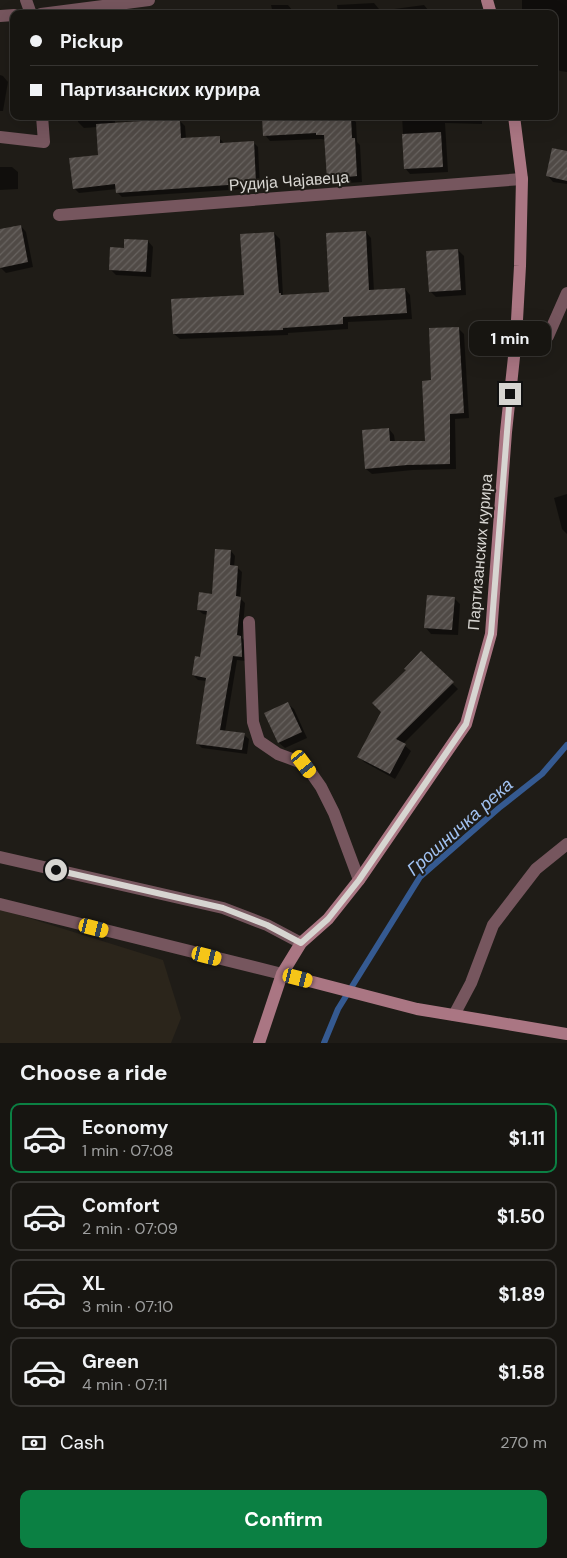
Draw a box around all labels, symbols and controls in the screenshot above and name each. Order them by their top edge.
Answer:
text: Pickup [60,29,124,54]
text: Партизанских курира [60,77,260,102]
street label: Рудија Чајавеца [228,166,350,196]
callout: 1 min [469,322,551,356]
text: 1 min [491,328,529,349]
route end [499,383,521,405]
street label: Партизанских курира [463,473,497,631]
car [288,748,319,780]
water label: Грошничка река [402,773,518,881]
route start [45,859,67,881]
car [77,917,110,939]
car [190,945,223,967]
car [281,967,314,989]
text: Choose a ride [20,1058,168,1087]
text: Economy [82,1115,169,1140]
icon: car [22,1116,67,1161]
text: $1.11 [509,1126,545,1151]
text: 1 min · 07:08 [82,1140,173,1161]
text: Comfort [82,1193,160,1218]
icon: car [22,1194,67,1239]
text: $1.50 [497,1204,545,1229]
text: 2 min · 07:09 [82,1218,178,1239]
text: XL [82,1271,105,1296]
icon: car [22,1272,67,1317]
text: $1.89 [498,1282,545,1307]
text: 3 min · 07:10 [82,1296,173,1317]
text: Green [82,1349,139,1374]
icon: car [22,1350,67,1395]
text: $1.58 [498,1360,545,1385]
text: 4 min · 07:11 [82,1374,167,1395]
icon: cash [20,1429,48,1457]
text: Cash [60,1430,104,1455]
text: 270 m [500,1432,547,1453]
button: Confirm [20,1490,547,1548]

